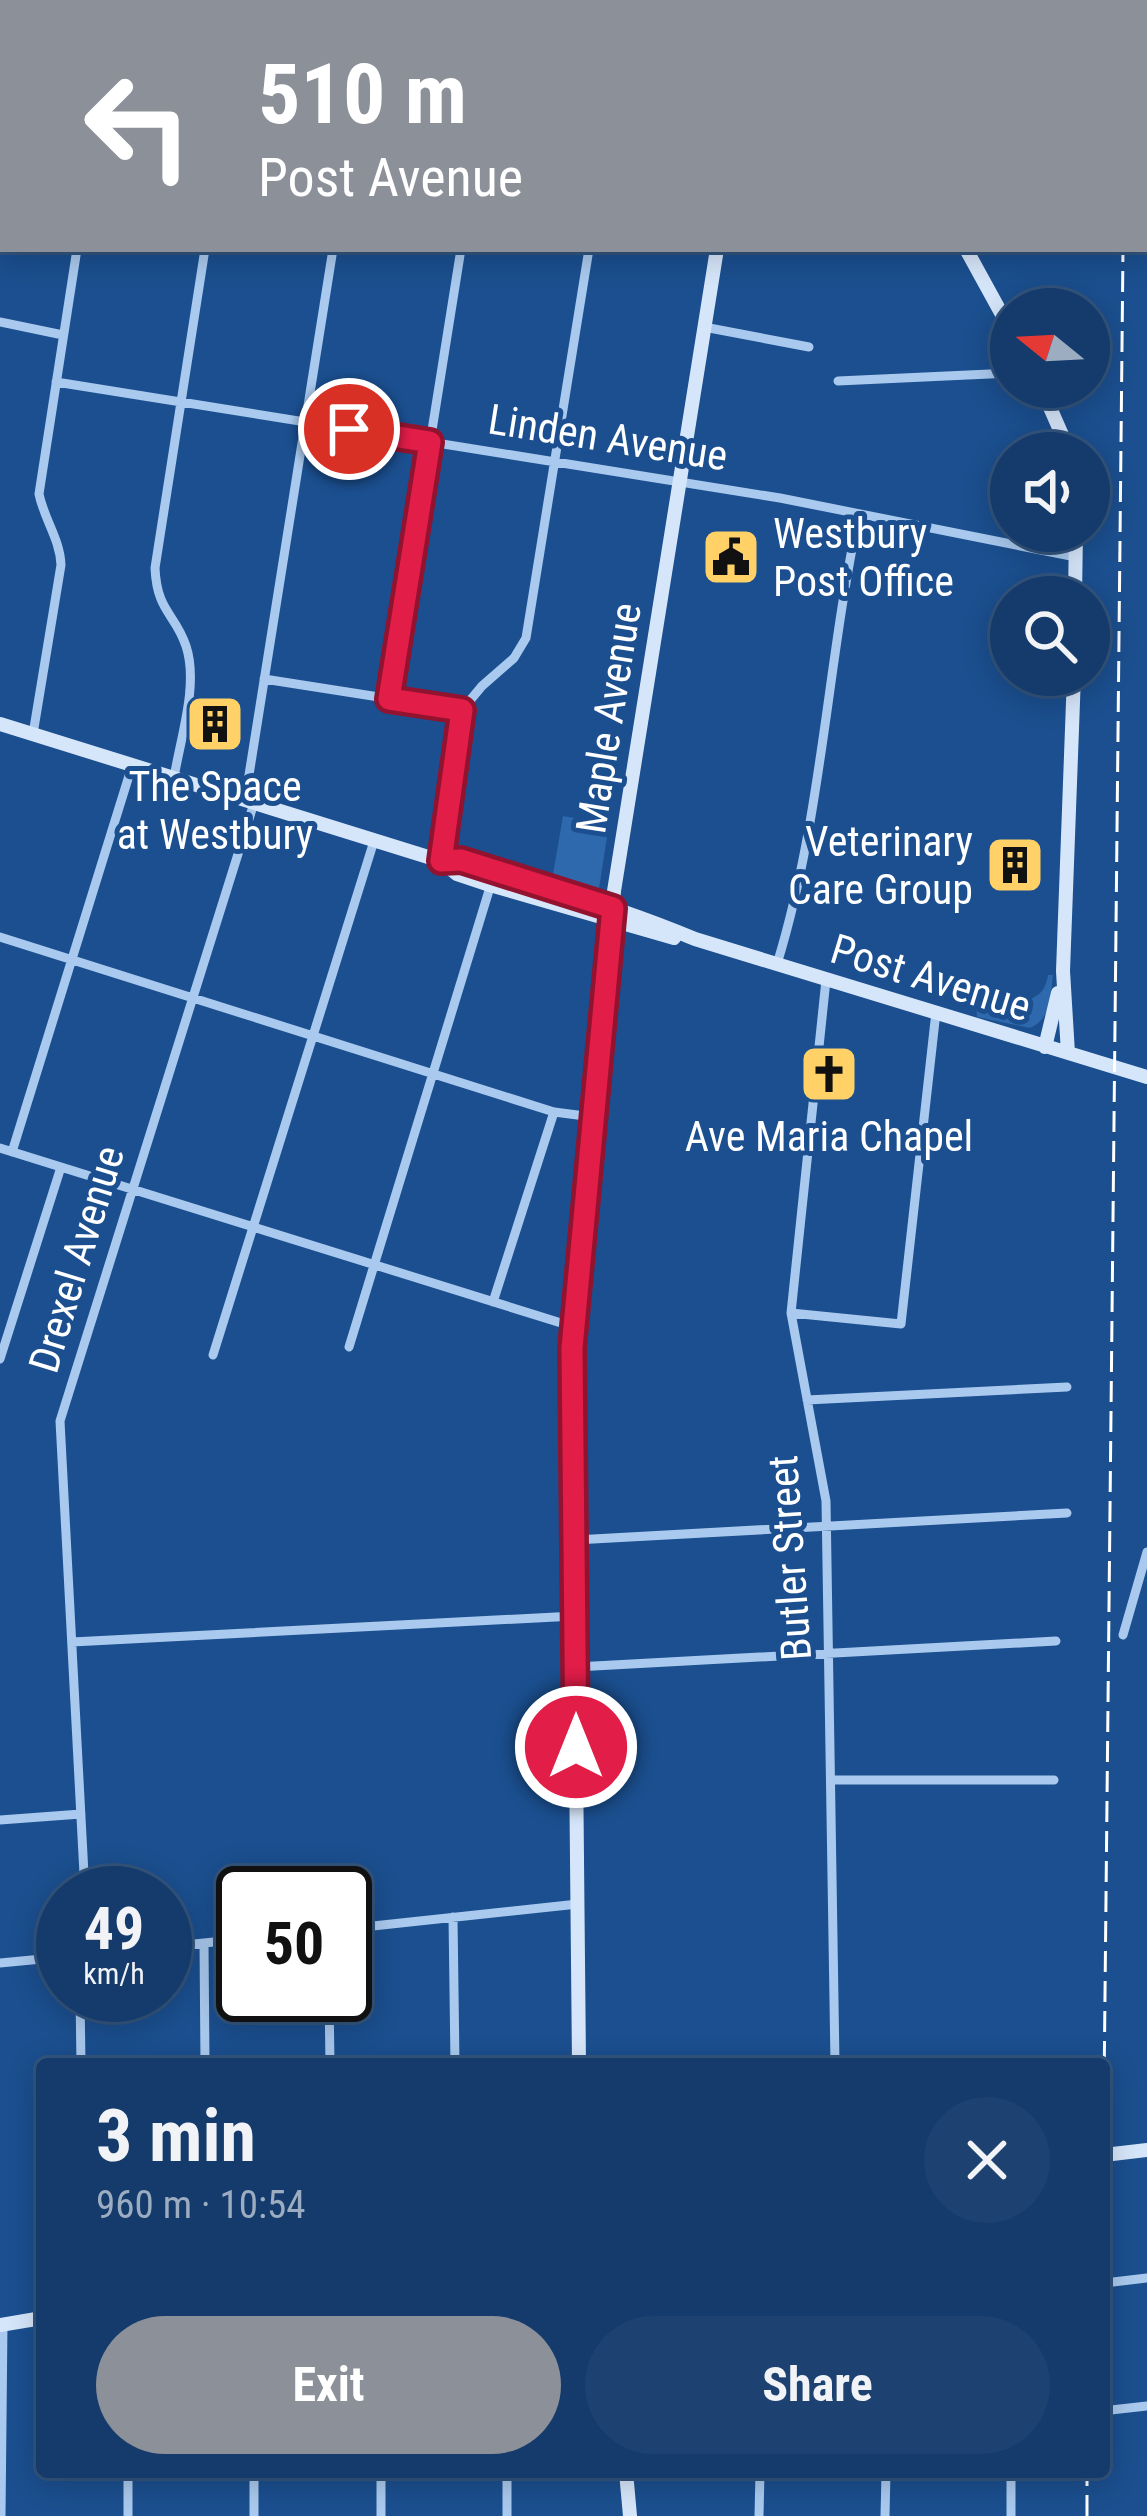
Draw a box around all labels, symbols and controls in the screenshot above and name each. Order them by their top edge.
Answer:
text: 510 m [258,45,467,144]
icon: left [60,48,216,204]
text: Post Avenue [258,146,523,209]
north arrow [990,288,1110,408]
map controls [990,288,1110,696]
pin [298,378,400,480]
street label: Linden Avenue [485,394,731,481]
icon: arrive [316,396,382,462]
button: sound [990,432,1110,552]
place label: Westbury Post Office [773,509,954,606]
public building icon: Westbury Post Office [700,526,762,588]
button: search [990,576,1110,696]
street label: Maple Avenue [566,599,651,837]
building icon: The Space at Westbury [184,693,246,755]
place label: The Space at Westbury [117,762,313,859]
place label: Veterinary Care Group [788,817,973,914]
building icon: Veterinary Care Group [984,834,1046,896]
street label: Post Avenue [825,924,1037,1031]
church icon: Ave Maria Chapel [798,1043,860,1105]
place label: Ave Maria Chapel [685,1112,973,1161]
street label: Drexel Avenue [19,1140,134,1378]
street label: Butler Street [758,1454,821,1662]
position arrow [513,1684,639,1810]
speed limit sign: 50 [216,1866,372,2022]
text: 49 [84,1893,144,1964]
text: km/h [83,1956,145,1991]
text: 3 min [96,2094,256,2179]
button: close [924,2097,1050,2223]
text: 960 m · 10:54 [96,2182,306,2228]
button: Exit [96,2316,561,2454]
button: Share [585,2316,1050,2454]

